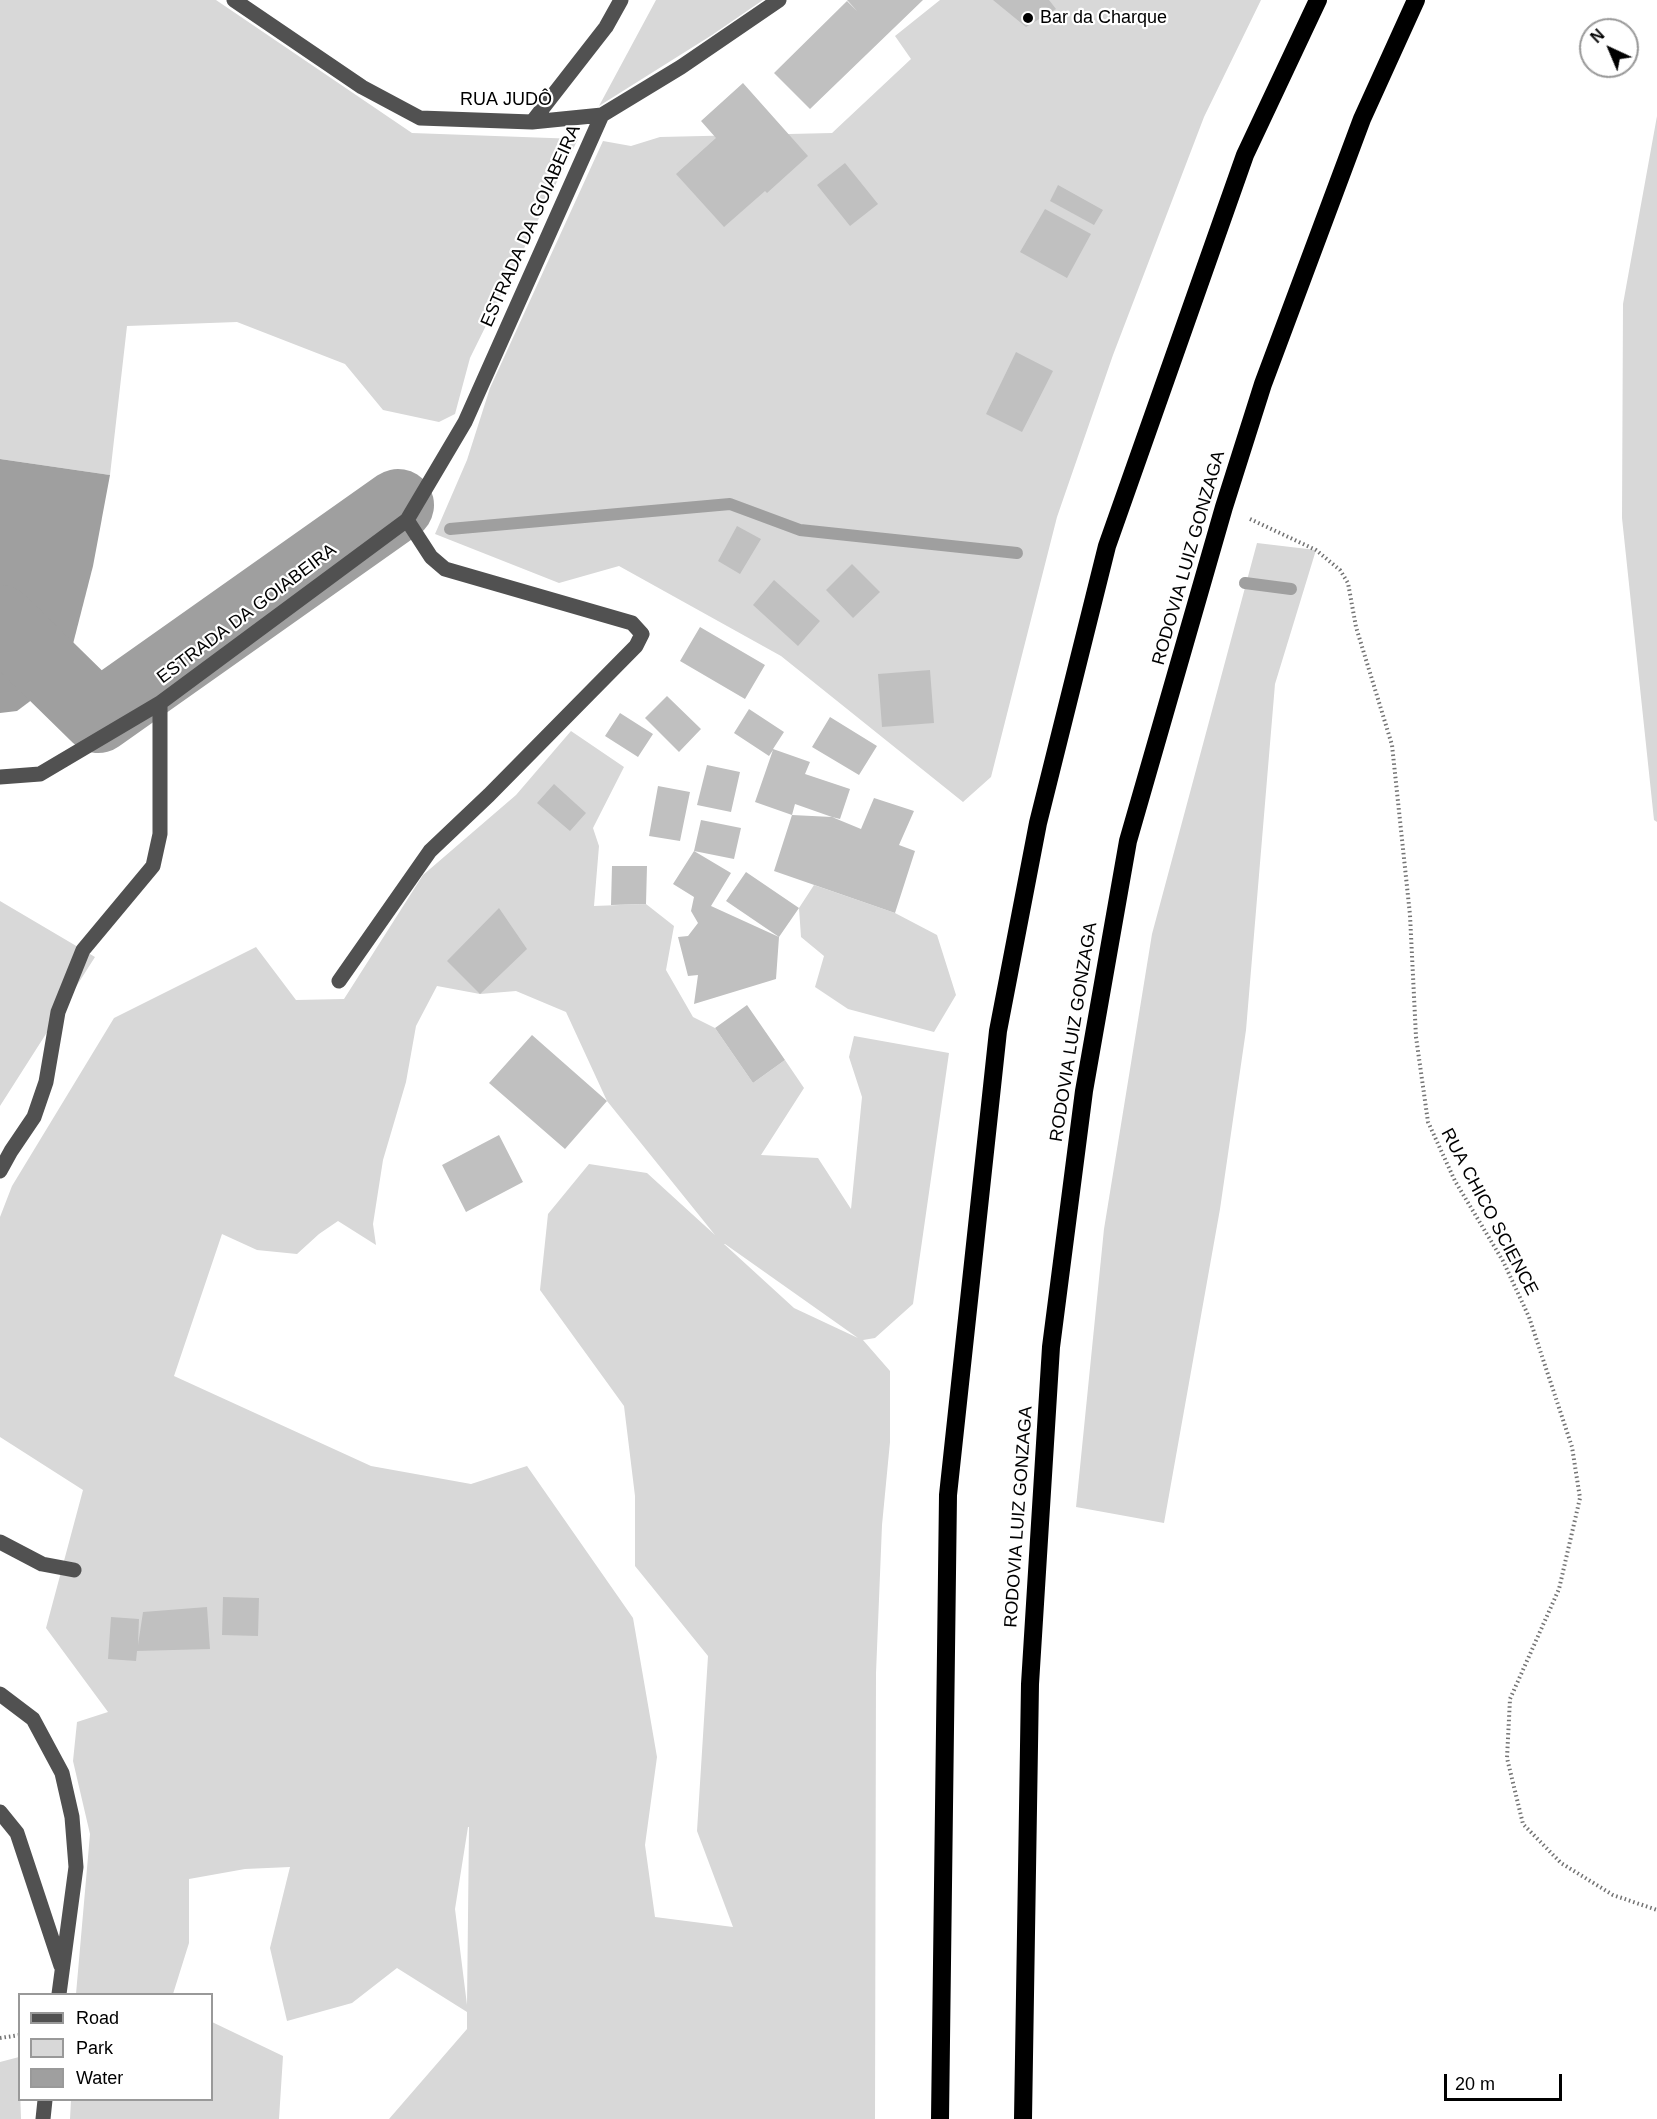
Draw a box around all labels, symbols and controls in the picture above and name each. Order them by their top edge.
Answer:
place label: Bar da Charque [1040,7,1167,29]
marker: Bar da Charque [1021,11,1035,25]
north arrow [1579,18,1639,78]
text: N [1587,26,1608,46]
street label: RUA JUDÔ [460,89,552,111]
street label: ESTRADA DA GOIABEIRA [477,122,585,330]
street label: RODOVIA LUIZ GONZAGA [1148,448,1230,668]
street label: ESTRADA DA GOIABEIRA [153,539,341,689]
street label: RODOVIA LUIZ GONZAGA [1046,921,1102,1143]
street label: RUA CHICO SCIENCE [1436,1125,1542,1299]
street label: RODOVIA LUIZ GONZAGA [1000,1406,1038,1628]
legend [18,1993,213,2101]
text: Road [76,2008,119,2028]
text: Park [76,2038,113,2058]
scale bar [1447,2062,1566,2100]
text: Water [76,2068,123,2088]
text: 20 m [1455,2074,1495,2094]

